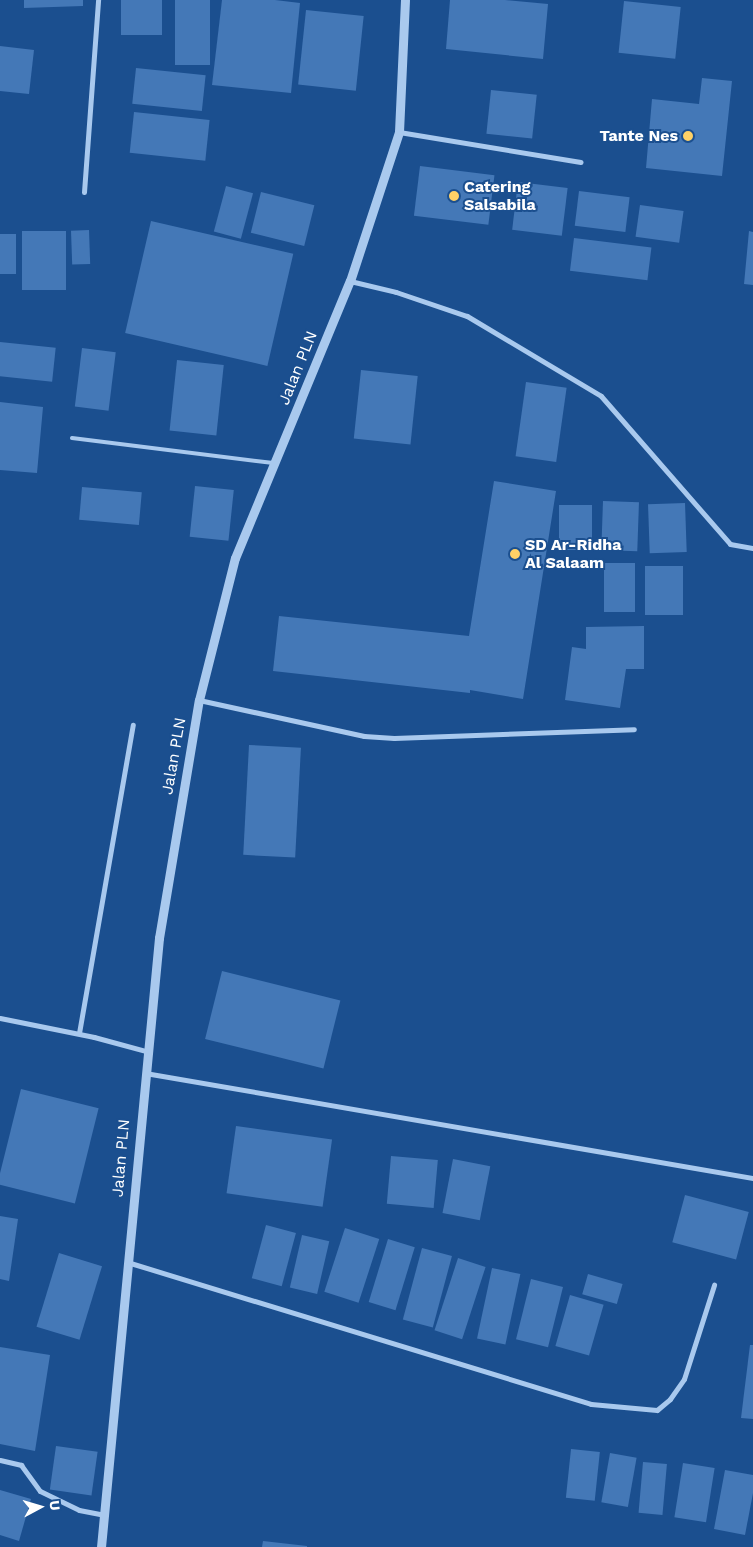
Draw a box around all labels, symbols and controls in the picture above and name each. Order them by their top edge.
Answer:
place label: Tante Nes [599,126,678,146]
marker: Tante Nes [682,130,694,142]
place label: Catering Salsabila [464,177,536,215]
marker: Catering Salsabila [448,190,460,202]
street label: Jalan PLN [274,328,322,408]
place label: SD Ar-Ridha Al Salaam [525,535,622,573]
marker: SD Ar-Ridha Al Salaam [509,548,521,560]
street label: Jalan PLN [158,716,190,796]
street label: Jalan PLN [108,1118,134,1198]
north arrow [15,1482,65,1532]
text: U [46,1500,63,1511]

